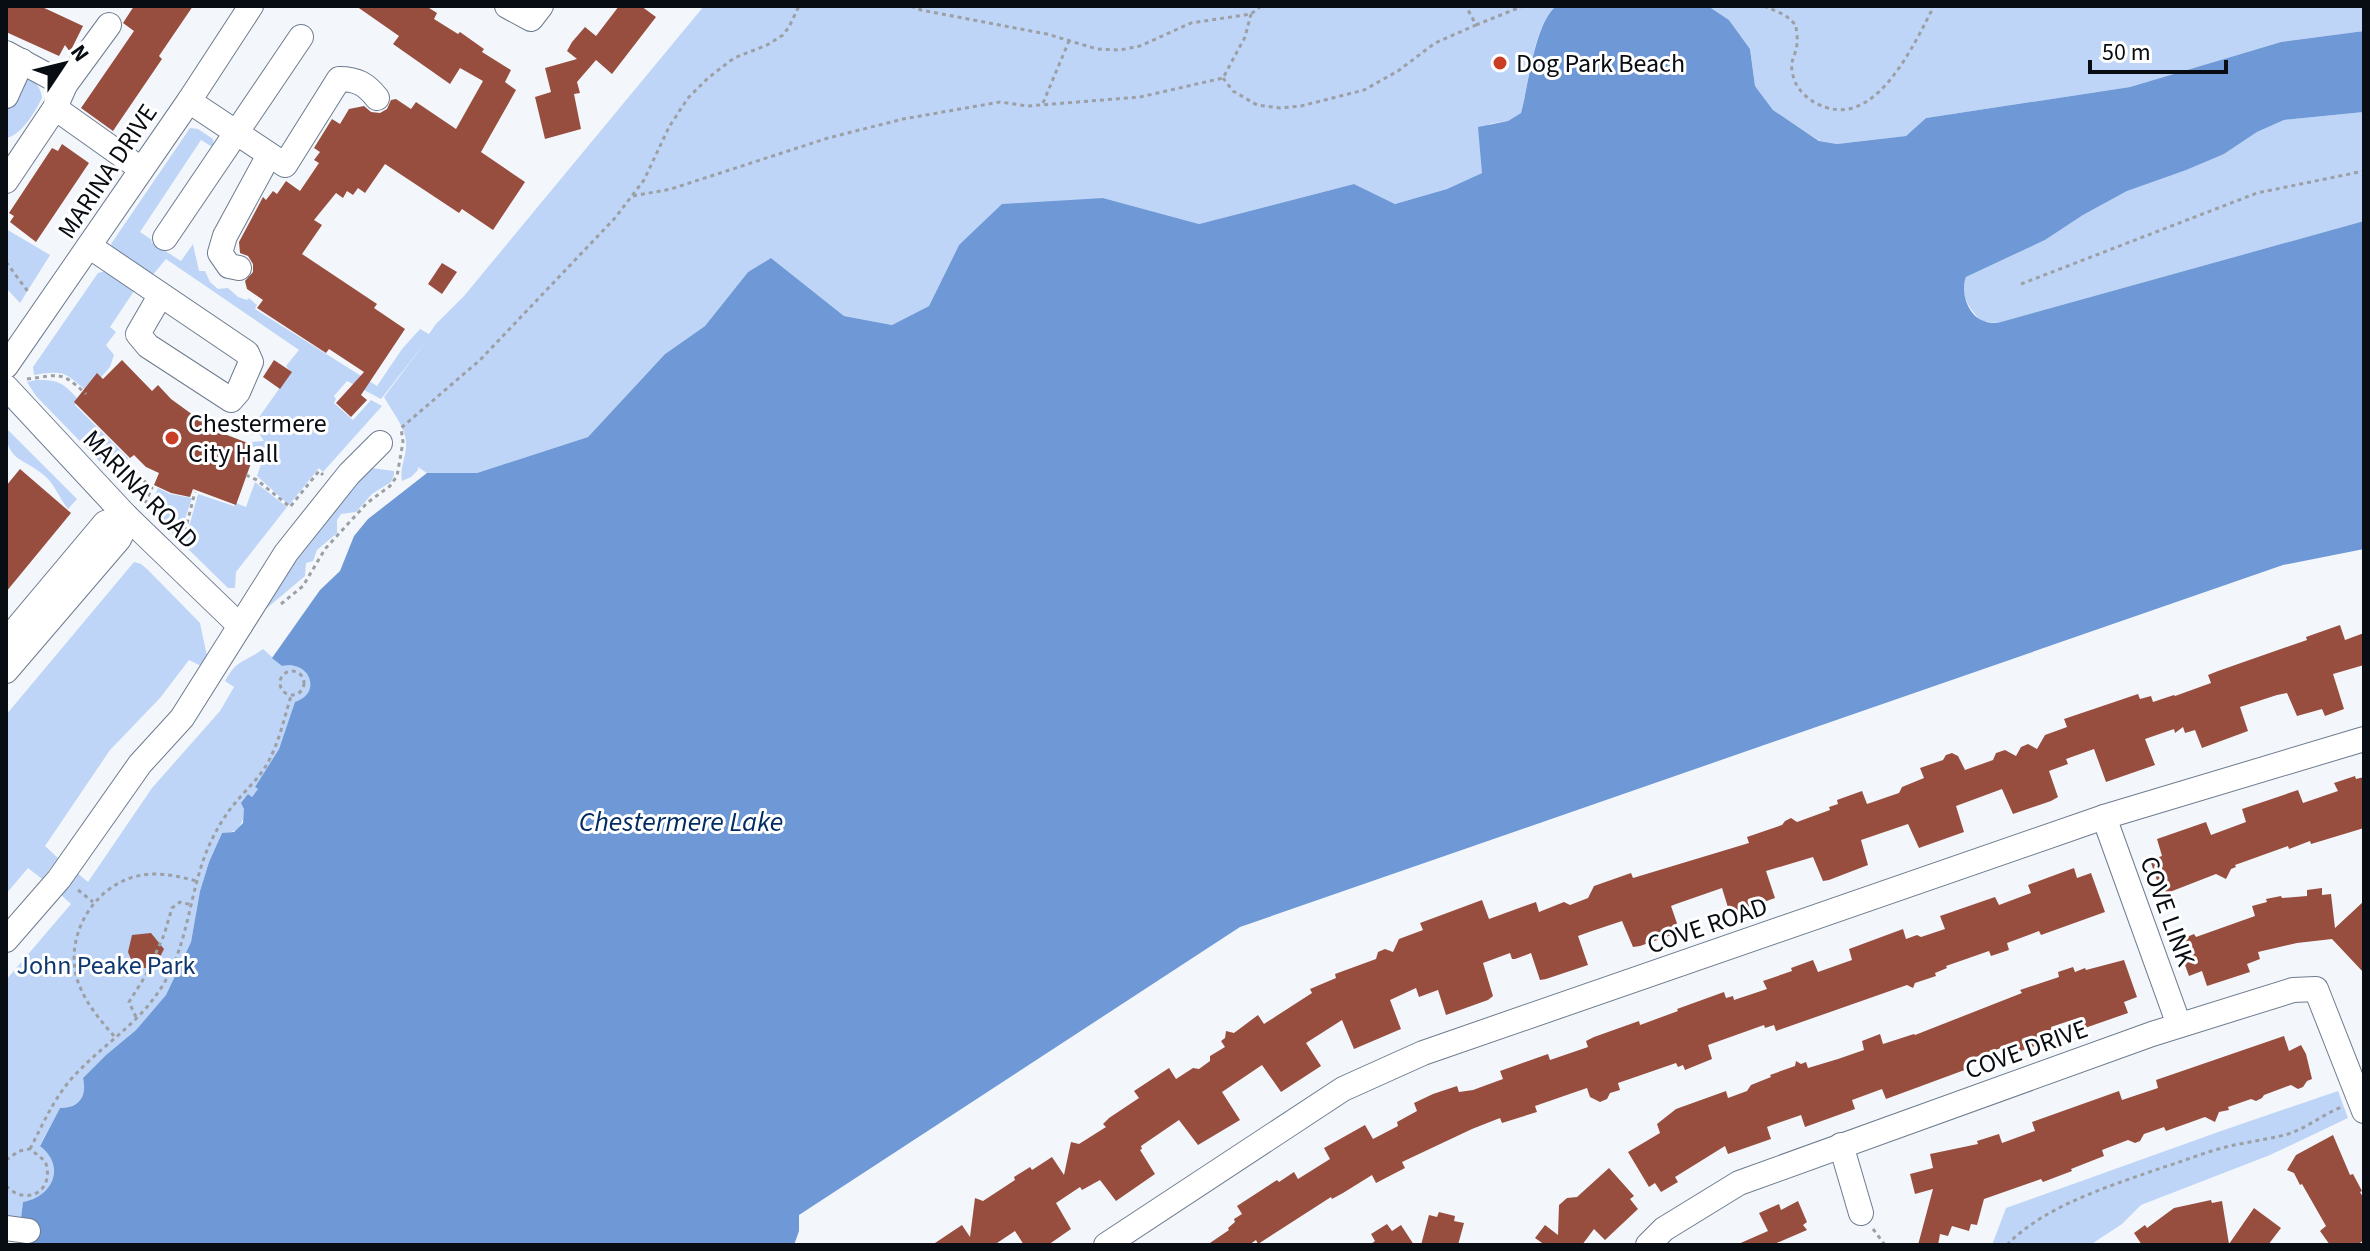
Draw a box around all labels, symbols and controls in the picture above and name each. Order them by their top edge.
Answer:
north arrow [24,24,104,104]
scale bar [2090,24,2226,74]
text: 50 m [2102,35,2151,70]
text: N [62,38,97,68]
place label: Dog Park Beach [1516,45,1685,82]
marker: Dog Park Beach [1491,54,1509,72]
street label: MARINA DRIVE [49,96,166,246]
place label: Chestermere City Hall [188,405,327,472]
street label: MARINA ROAD [74,422,207,557]
marker: Chestermere City Hall [163,429,181,447]
water label: Chestermere Lake [579,802,783,842]
street label: COVE LINK [2131,851,2205,971]
street label: COVE ROAD [1642,888,1772,963]
park label: John Peake Park [17,947,196,984]
street label: COVE DRIVE [1960,1010,2093,1089]

